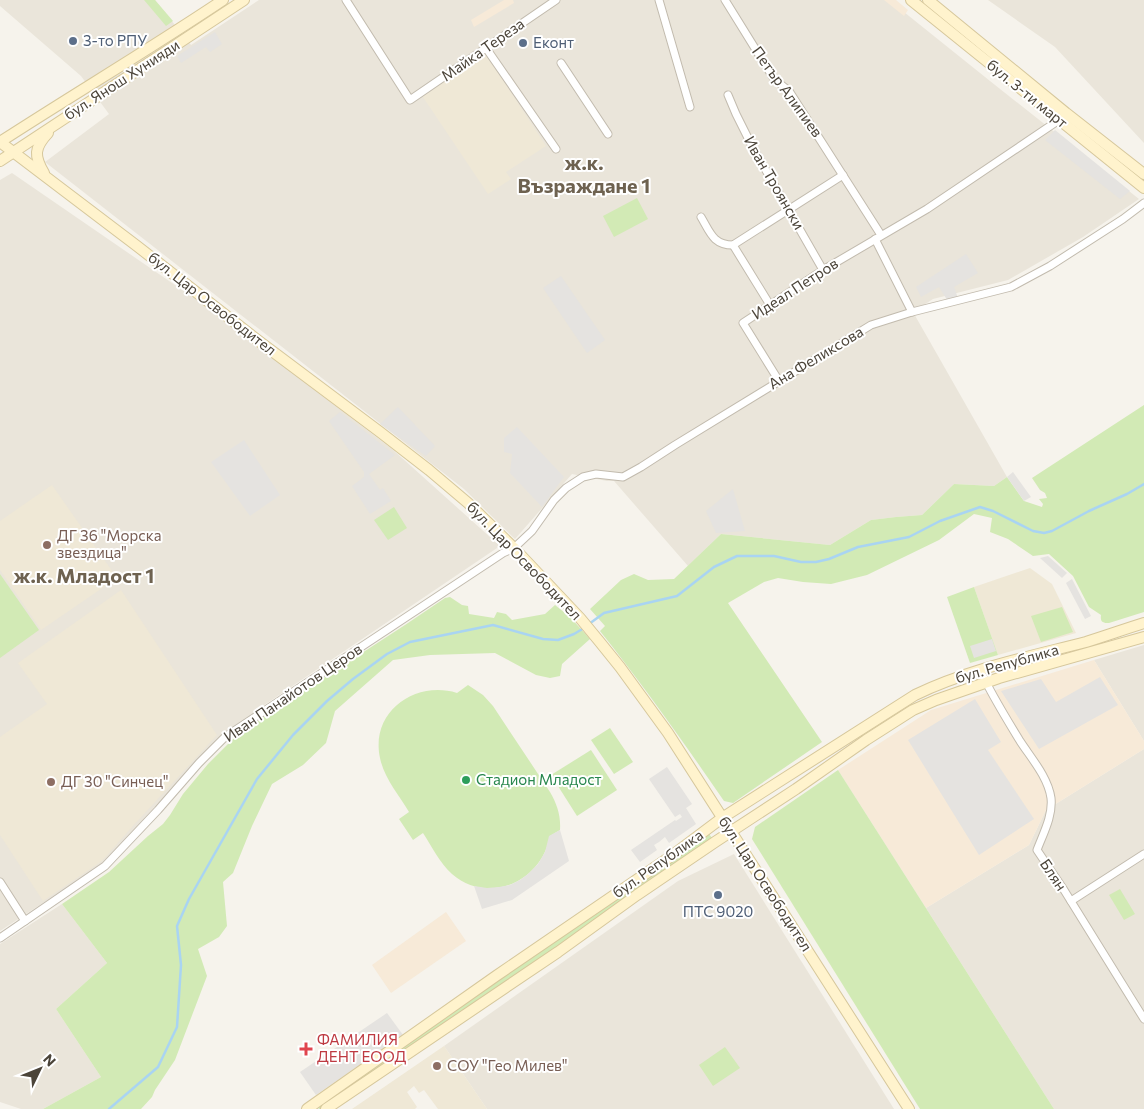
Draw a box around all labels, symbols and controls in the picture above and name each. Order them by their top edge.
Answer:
street label: Майка Тереза [437,14,527,84]
place label: 3-то РПУ [83,31,147,49]
place label: Еконт [533,33,574,51]
street label: бул. Янош Хунияди [60,35,183,123]
marker: 3-то РПУ [67,35,79,47]
marker: Еконт [517,37,529,49]
street label: Петър Алипиев [749,43,827,140]
street label: бул. 3-ти март [984,55,1072,131]
street label: Иван Троянски [741,133,809,232]
district label: ж.к. Възраждане 1 [518,150,650,197]
street label: бул. Цар Освободител [145,248,280,359]
street label: Идеал Петров [748,254,841,323]
street label: Ана Феликсова [765,322,866,392]
street label: бул. Цар Освободител [464,497,586,623]
place label: ДГ 36 "Морска звездица" [57,526,162,561]
marker: ДГ 36 "Морска звездица" [41,539,53,551]
district label: ж.к. Младост 1 [14,563,154,587]
street label: Иван Панайотов Церов [220,639,365,745]
street label: бул. Република [953,640,1060,686]
place label: Стадион Младост [476,770,602,788]
place label: ДГ 30 "Синчец" [61,772,169,790]
marker: Стадион Младост [460,774,472,786]
marker: ДГ 30 "Синчец" [45,776,57,788]
street label: бул. Цар Освободител [715,813,816,954]
street label: бул. Република [609,825,706,901]
street label: Блян [1037,855,1071,894]
marker: ПТС 9020 [712,889,724,901]
place label: ПТС 9020 [683,902,753,920]
place label: ФАМИЛИЯ ДЕНТ ЕООД [317,1030,407,1065]
marker: ФАМИЛИЯ ДЕНТ ЕООД [299,1042,313,1056]
north arrow [15,1044,65,1094]
text: N [40,1050,60,1069]
place label: СОУ "Гео Милев" [447,1056,568,1074]
marker: СОУ "Гео Милев" [431,1060,443,1072]

